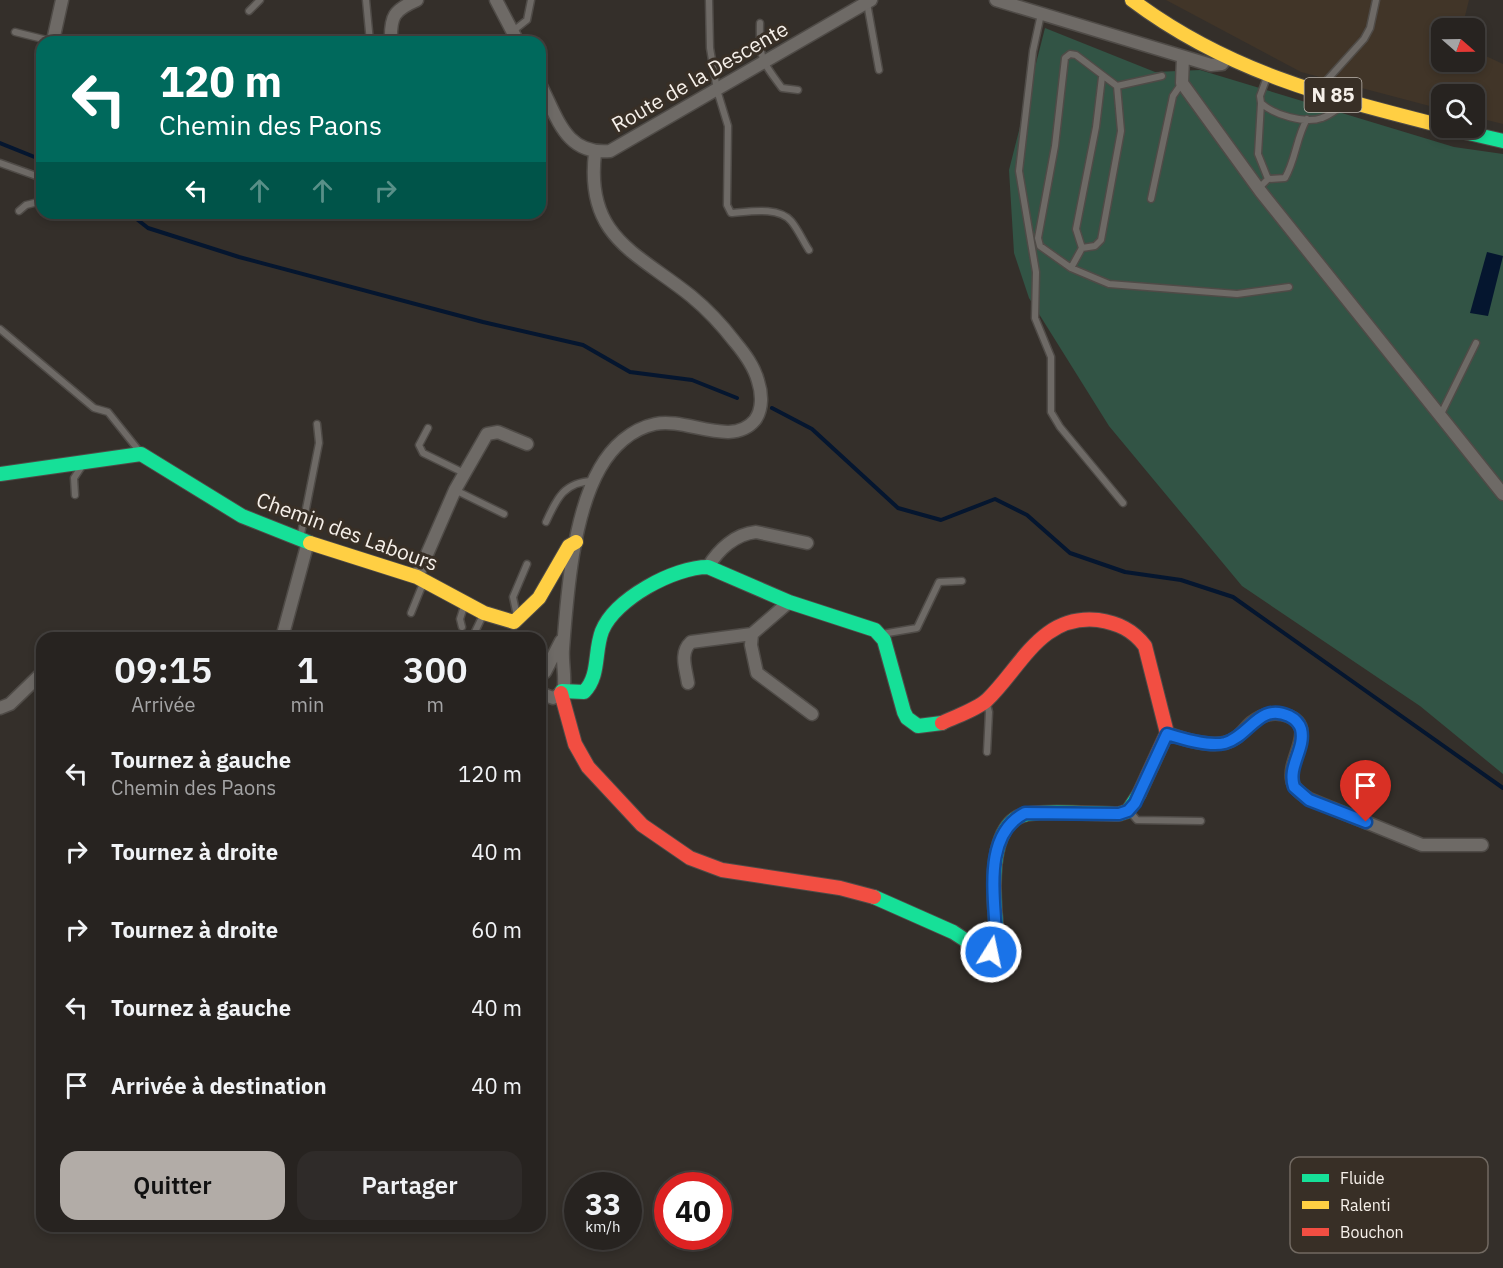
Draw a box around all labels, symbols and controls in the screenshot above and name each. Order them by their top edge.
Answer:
street label: Route de la Descente [606,14,793,138]
north arrow [1431,18,1485,72]
map controls [1431,18,1485,138]
text: 120 m [159,54,282,109]
icon: left [60,60,138,138]
road number: N 85 [1304,78,1362,112]
button: search [1431,84,1485,138]
text: Chemin des Paons [159,107,382,142]
icon: left [180,174,213,207]
icon: ahead [243,174,276,207]
icon: ahead [306,174,339,207]
icon: right [369,174,402,207]
street label: Chemin des Labours [253,485,442,577]
text: 09:15 [114,646,212,693]
text: 1 [297,646,318,693]
text: 300 [403,646,468,693]
text: Arrivée [131,691,195,718]
text: min [291,691,324,718]
text: m [426,691,444,718]
text: Tournez à gauche [111,745,291,774]
icon: left [60,757,93,790]
text: 120 m [458,759,522,788]
pin [1340,760,1391,822]
icon: arrive [1349,769,1382,802]
text: Chemin des Paons [111,774,276,801]
icon: right [60,835,93,868]
text: Tournez à droite [111,837,278,866]
text: 40 m [471,837,522,866]
icon: right [60,913,93,946]
text: Tournez à droite [111,915,278,944]
text: 60 m [471,915,522,944]
position arrow [959,920,1023,984]
icon: left [60,991,93,1024]
text: Tournez à gauche [111,993,291,1022]
text: 40 m [471,993,522,1022]
icon: arrive [60,1069,93,1102]
text: Arrivée à destination [111,1071,327,1100]
text: 40 m [471,1071,522,1100]
button: Quitter [60,1151,285,1220]
button: Partager [297,1151,522,1220]
legend [1290,1157,1488,1253]
text: Fluide [1340,1168,1385,1188]
speed limit sign: 40 [654,1172,732,1250]
text: 33 [585,1184,621,1223]
text: Ralenti [1340,1195,1390,1215]
text: km/h [585,1217,621,1236]
text: Bouchon [1340,1222,1404,1242]

